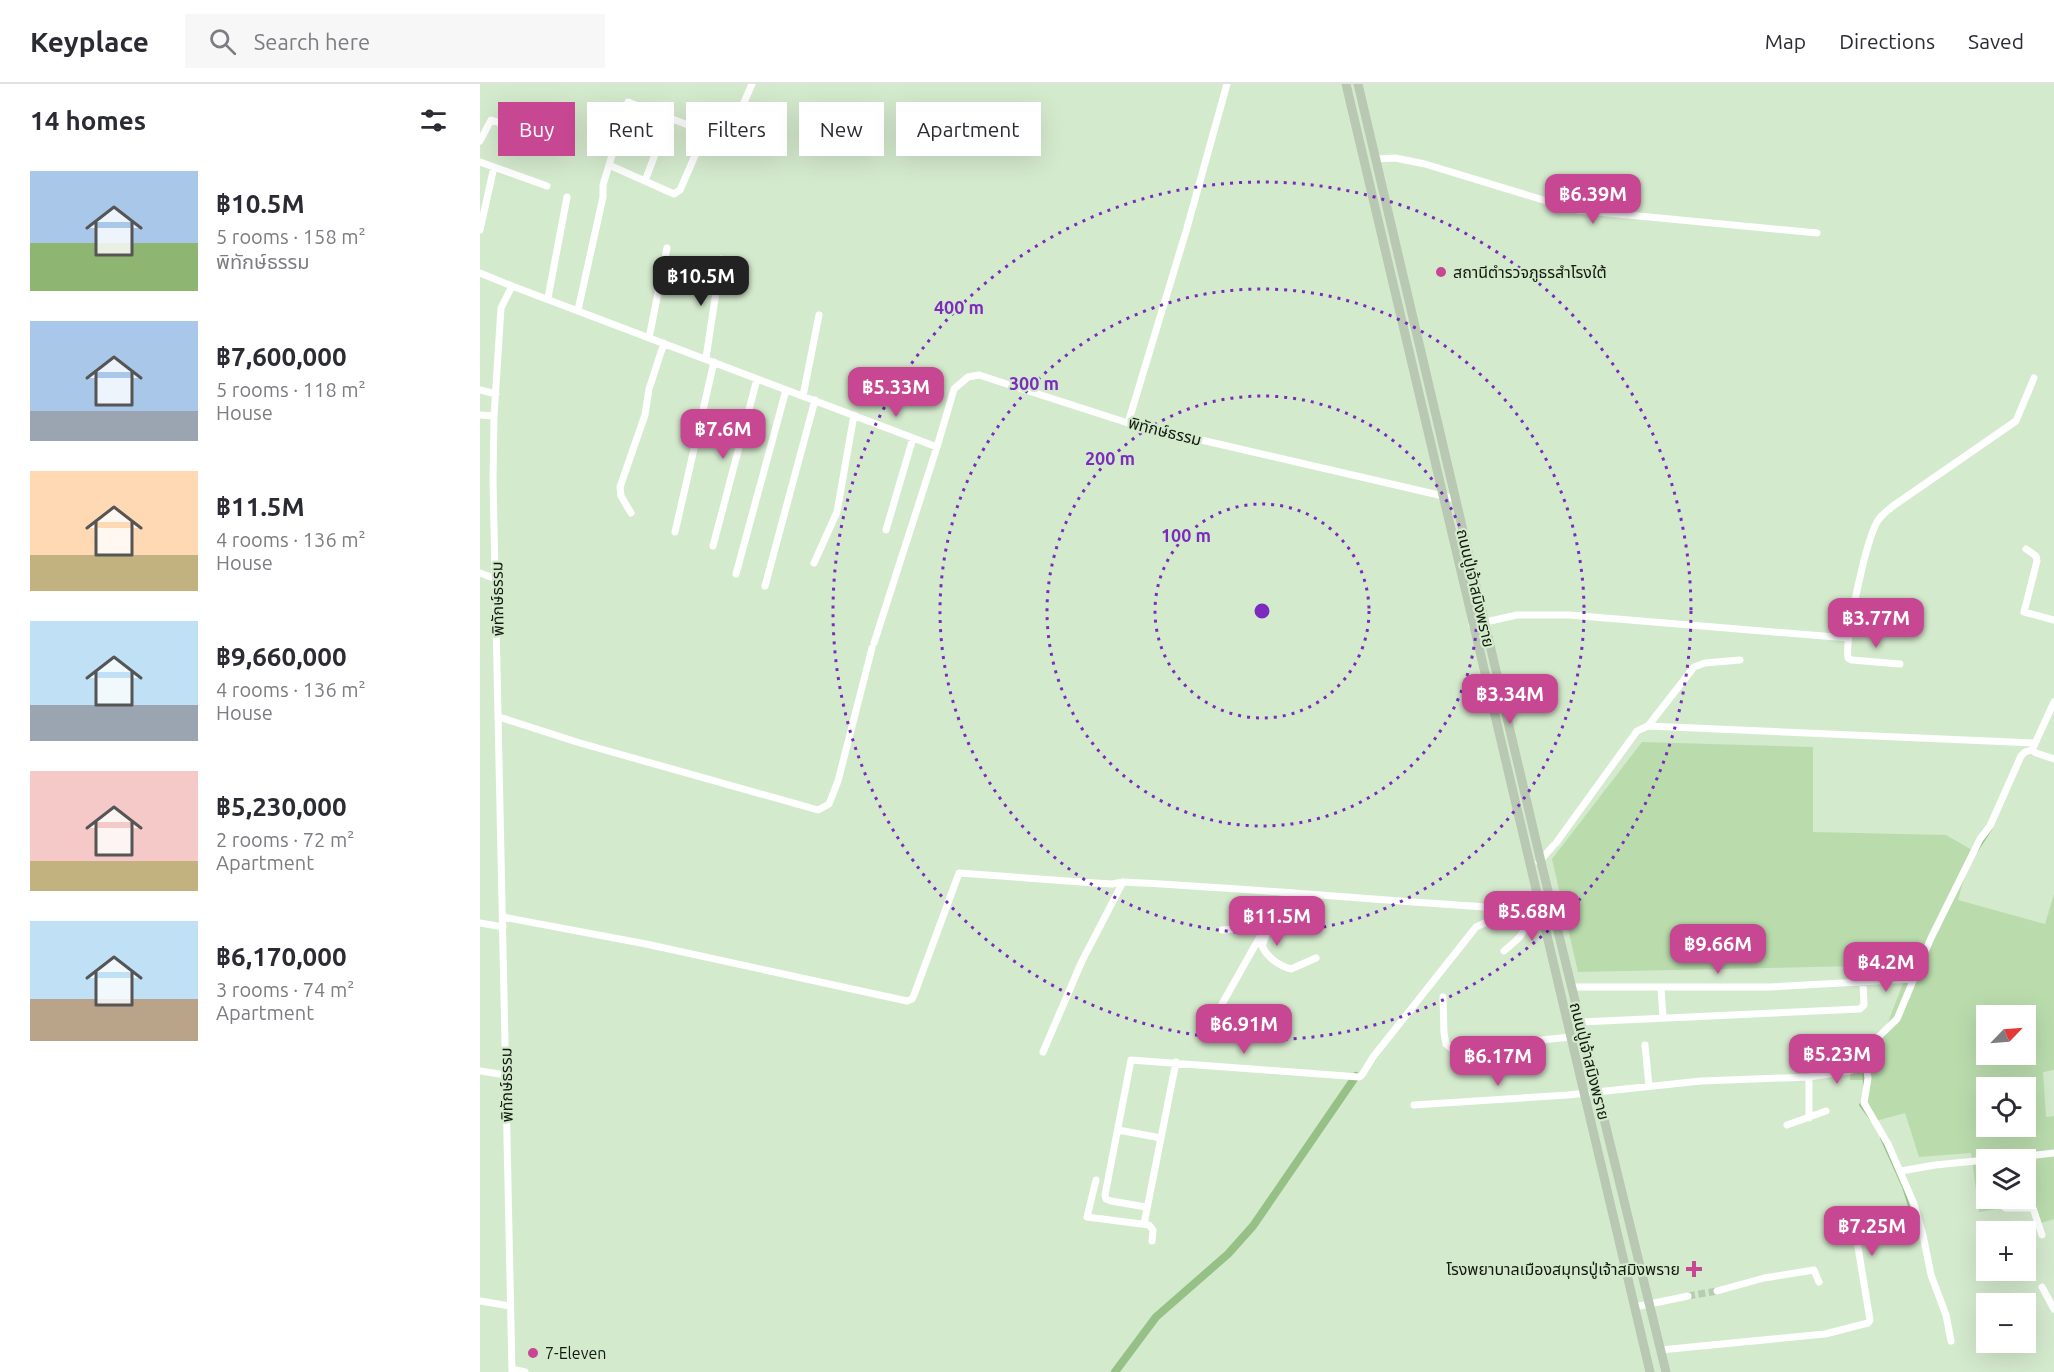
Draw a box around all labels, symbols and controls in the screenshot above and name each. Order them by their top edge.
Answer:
search box [185,14,605,68]
icon: search [206,25,239,58]
text: Keyplace [30,26,149,57]
text: Search here [254,29,370,54]
text: Map [1765,29,1806,53]
text: Directions [1839,29,1935,53]
text: Saved [1968,29,2024,53]
chip: Buy [498,102,575,156]
chip: Rent [587,102,674,156]
chip: Filters [686,102,787,156]
chip: New [799,102,884,156]
chip: Apartment [896,102,1041,156]
icon: filters [417,104,450,137]
text: 14 homes [30,106,146,135]
pin: ฿6.39M [1544,174,1642,225]
text: ฿6.39M [1559,182,1627,205]
text: ฿10.5M [216,189,305,218]
icon: home [78,195,150,267]
text: 5 rooms · 158 m² [216,225,366,248]
text: พิทักษ์ธรรม [216,250,310,273]
pin: ฿10.5M [652,256,750,307]
place label: สถานีตำรวจภูธรสำโรงใต้ [1453,263,1607,282]
text: ฿10.5M [667,264,735,287]
marker: สถานีตำรวจภูธรสำโรงใต้ [1434,265,1448,279]
text: 400 m [934,297,984,317]
text: ฿7,600,000 [216,342,347,371]
icon: home [78,345,150,417]
pin: ฿5.33M [847,367,945,418]
text: 300 m [1009,373,1059,393]
text: ฿5.33M [862,375,930,398]
text: 5 rooms · 118 m² [216,378,366,401]
text: House [216,401,273,424]
pin: ฿7.6M [681,409,765,460]
street label: พิทักษ์ธรรม [1127,413,1203,449]
text: ฿7.6M [695,417,751,440]
text: 200 m [1085,448,1135,468]
text: ฿11.5M [216,492,305,521]
icon: home [78,495,150,567]
text: 100 m [1161,525,1211,545]
street label: ถนนปู่เจ้าสมิงพราย [1453,527,1498,649]
text: 4 rooms · 136 m² [216,528,366,551]
text: House [216,551,273,574]
street label: พิทักษ์ธรรม [487,561,507,637]
pin: ฿3.77M [1827,598,1925,649]
centre of rings [1252,601,1272,621]
text: ฿3.77M [1842,606,1910,629]
text: ฿9,660,000 [216,642,347,671]
icon: home [78,645,150,717]
pin: ฿3.34M [1461,674,1559,725]
text: 4 rooms · 136 m² [216,678,366,701]
text: ฿3.34M [1476,682,1544,705]
text: House [216,701,273,724]
text: ฿5,230,000 [216,792,347,821]
icon: home [78,795,150,867]
text: 2 rooms · 72 m² [216,828,354,851]
text: Apartment [216,851,314,874]
pin: ฿5.68M [1483,891,1581,942]
pin: ฿11.5M [1228,896,1326,947]
text: ฿5.68M [1498,899,1566,922]
text: ฿11.5M [1243,904,1311,927]
pin: ฿9.66M [1669,924,1767,975]
text: ฿9.66M [1684,932,1752,955]
text: ฿6,170,000 [216,942,347,971]
pin: ฿4.2M [1844,942,1928,993]
icon: home [78,945,150,1017]
text: ฿4.2M [1858,950,1914,973]
text: 3 rooms · 74 m² [216,978,354,1001]
street label: ถนนปู่เจ้าสมิงพราย [1566,1000,1613,1122]
text: Apartment [216,1001,314,1024]
pin: ฿6.91M [1195,1004,1293,1055]
north arrow [1976,1005,2036,1065]
map controls [1976,1005,2036,1353]
text: ฿6.91M [1210,1012,1278,1035]
pin: ฿5.23M [1788,1034,1886,1085]
pin: ฿6.17M [1449,1036,1547,1087]
text: ฿5.23M [1803,1042,1871,1065]
text: ฿6.17M [1464,1044,1532,1067]
street label: พิทักษ์ธรรม [496,1047,516,1123]
button: locate [1976,1077,2036,1137]
button: layers [1976,1149,2036,1209]
pin: ฿7.25M [1823,1206,1921,1257]
text: ฿7.25M [1838,1214,1906,1237]
button: + [1976,1221,2036,1281]
place label: โรงพยาบาลเมืองสมุทรปู่เจ้าสมิงพราย [1446,1260,1680,1279]
marker: โรงพยาบาลเมืองสมุทรปู่เจ้าสมิงพราย [1685,1260,1703,1278]
button: − [1976,1293,2036,1353]
place label: 7-Eleven [545,1344,606,1362]
marker: 7-Eleven [526,1346,540,1360]

